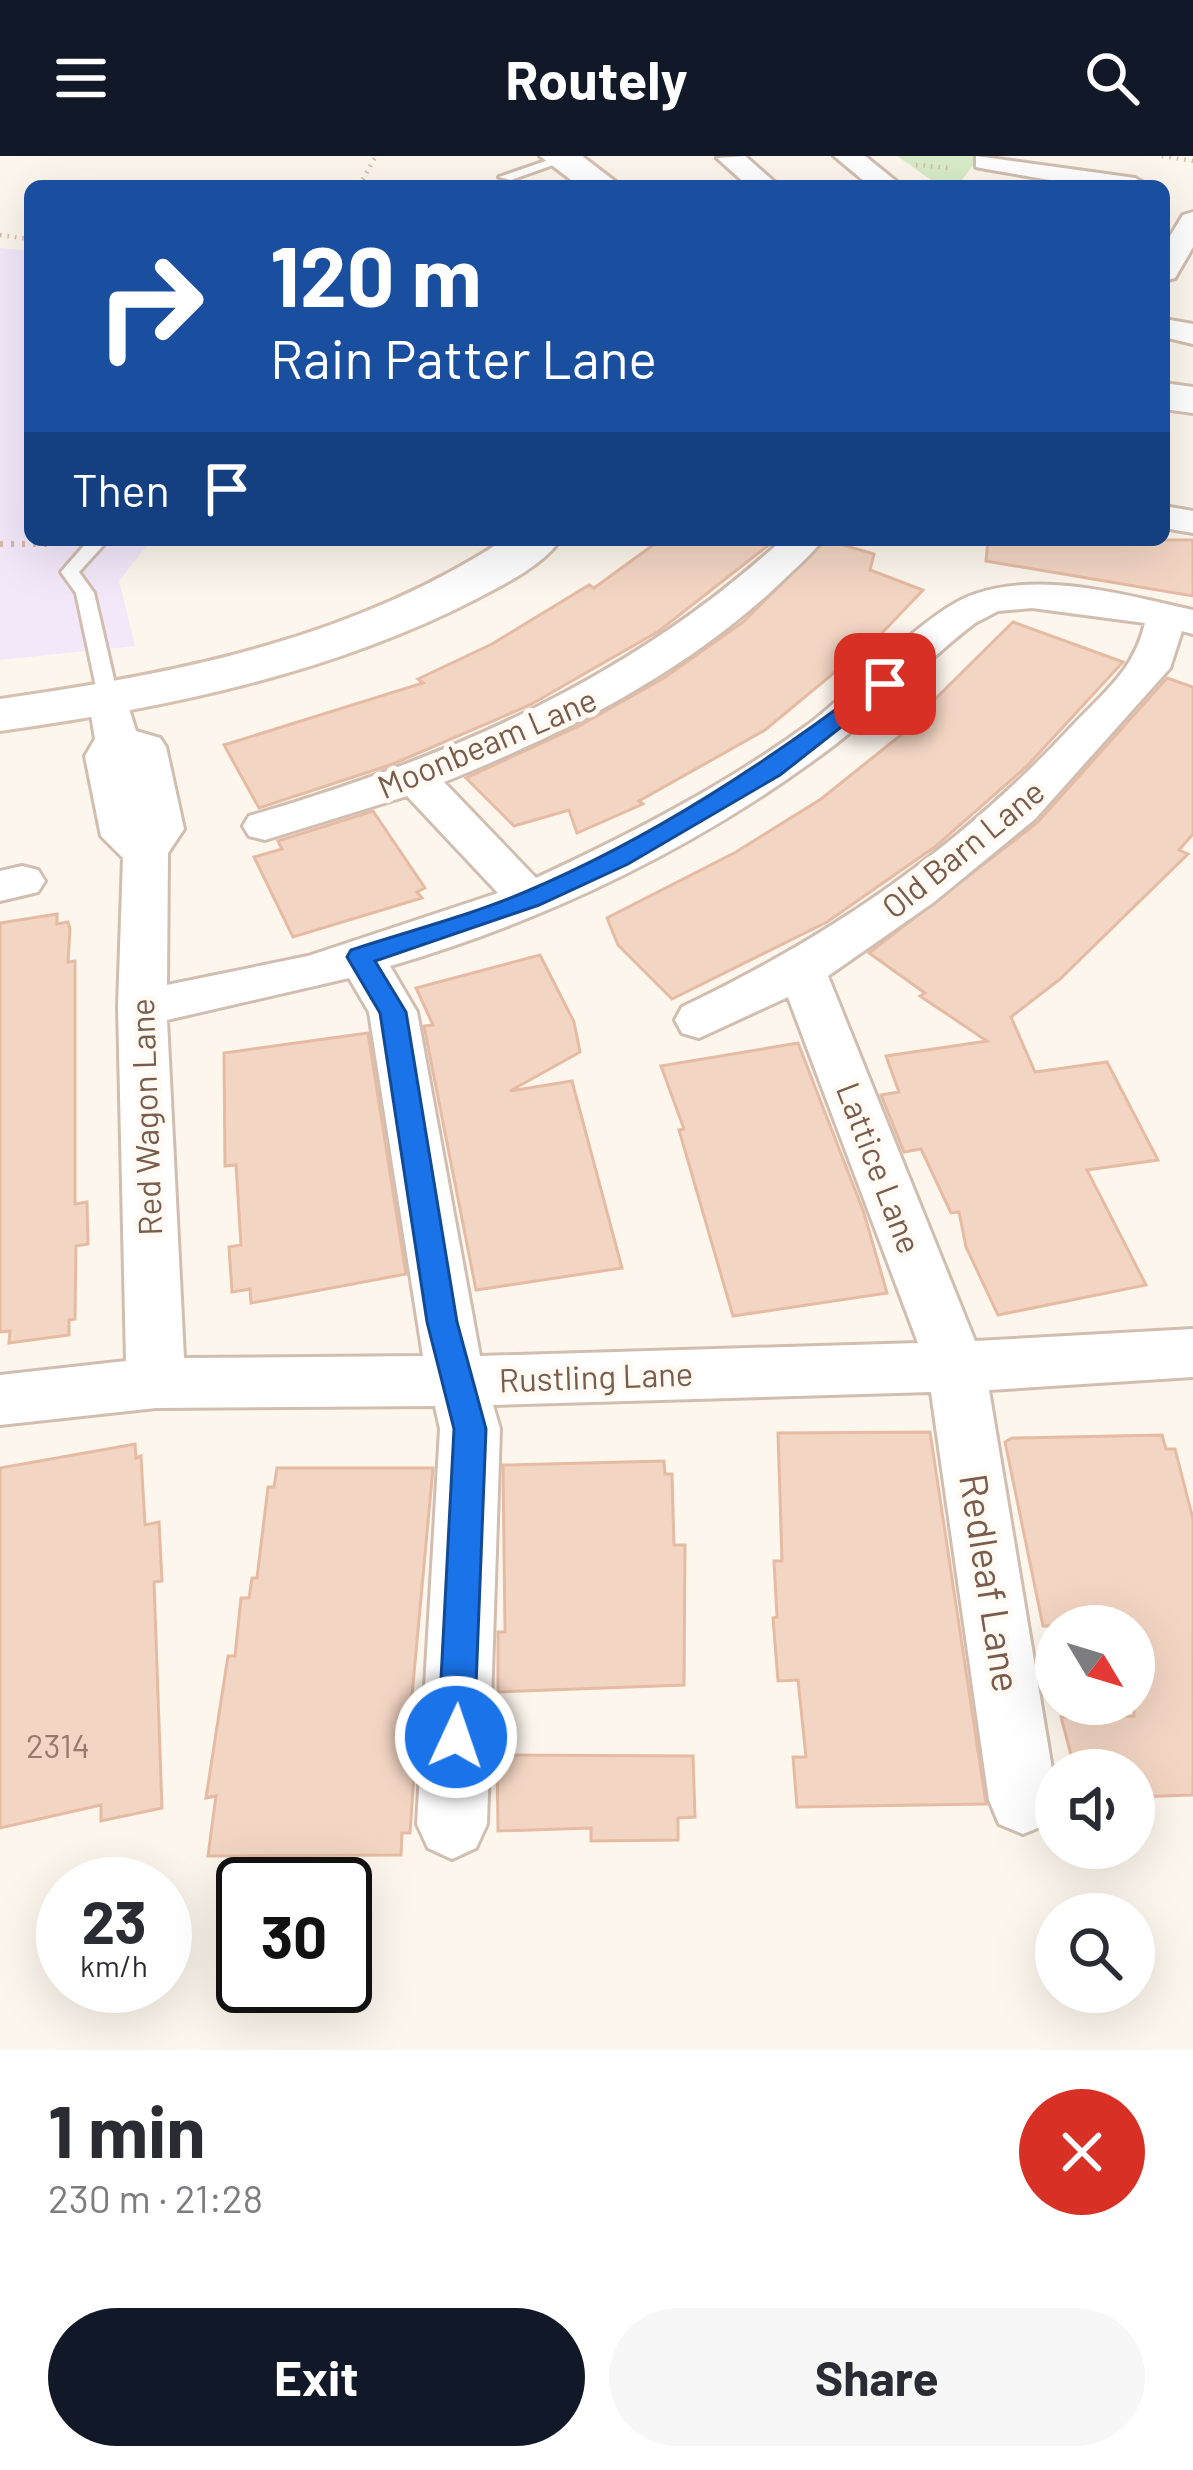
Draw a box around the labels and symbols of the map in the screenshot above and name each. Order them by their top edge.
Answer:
pin [834,633,936,735]
street label: Moonbeam Lane [371,678,602,806]
street label: Old Barn Lane [873,771,1052,926]
street label: Red Wagon Lane [121,998,169,1236]
street label: Lattice Lane [829,1076,931,1259]
street label: Rustling Lane [498,1353,694,1399]
street label: Redleaf Lane [951,1470,1032,1695]
north arrow [1035,1605,1155,1725]
position arrow [393,1674,519,1800]
house number: 2314 [26,1725,90,1765]
speed limit sign: 30 [216,1857,372,2013]

